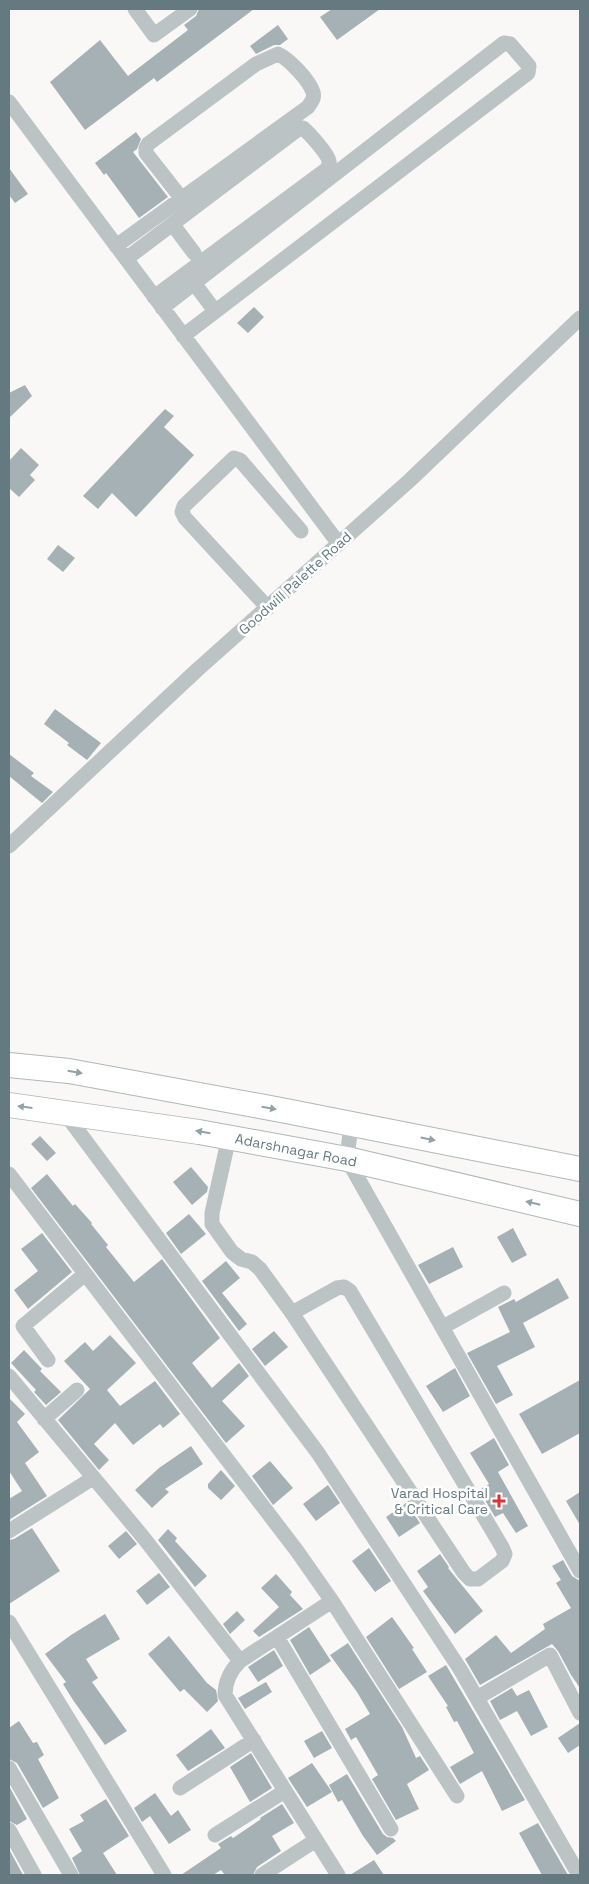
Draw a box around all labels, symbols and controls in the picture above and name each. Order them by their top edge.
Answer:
street label: Goodwill Palette Road [235,528,355,638]
one-way arrow [67,1069,83,1077]
one-way arrow [16,1103,32,1111]
one-way arrow [261,1104,277,1112]
one-way arrow [194,1128,210,1136]
street label: Adarshnagar Road [234,1129,358,1171]
one-way arrow [421,1135,436,1143]
one-way arrow [525,1199,540,1207]
place label: Varad Hospital & Critical Care [391,1484,488,1518]
marker: Varad Hospital & Critical Care [492,1494,506,1508]

